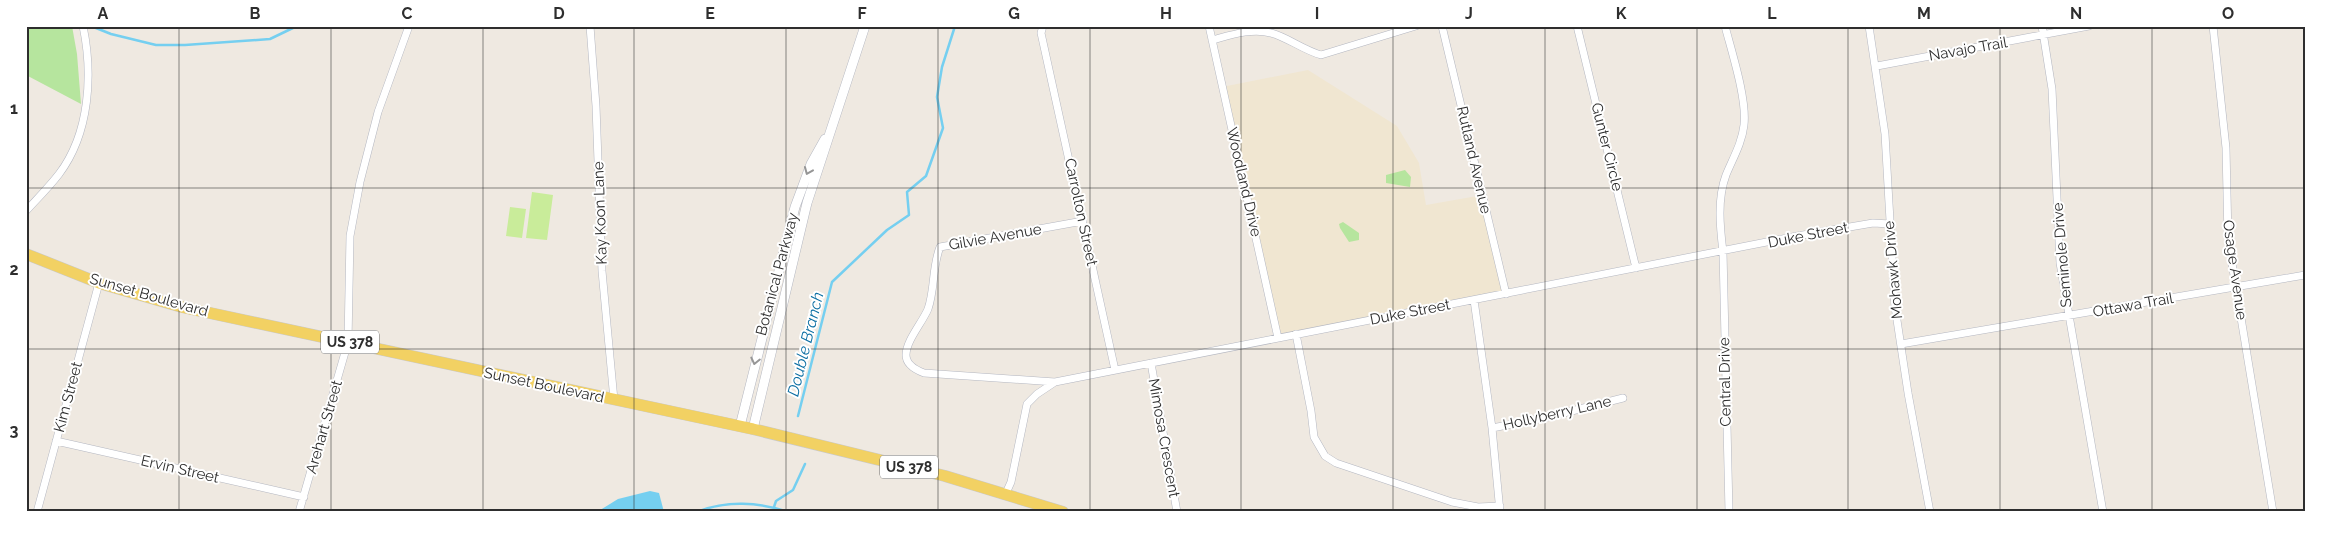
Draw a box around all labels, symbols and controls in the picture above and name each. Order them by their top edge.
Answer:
text: A [98,4,109,23]
text: B [250,4,261,23]
text: C [402,4,413,23]
text: D [553,4,565,23]
text: E [705,4,715,23]
text: F [857,4,867,23]
text: G [1008,4,1020,23]
text: H [1160,4,1172,23]
text: I [1315,4,1319,23]
text: J [1465,4,1473,23]
text: K [1616,4,1627,23]
text: L [1767,4,1777,23]
text: M [1917,4,1931,23]
text: N [2070,4,2082,23]
text: O [2222,4,2234,23]
street label: Navajo Trail [1927,33,2010,65]
text: 1 [10,99,18,118]
street label: Gunter Circle [1587,101,1627,193]
street label: Rutland Avenue [1453,104,1495,216]
street label: Woodland Drive [1223,125,1265,239]
street label: Carrolton Street [1061,156,1101,268]
street label: Kay Koon Lane [589,161,611,265]
one-way arrow [804,166,814,175]
street label: Seminole Drive [2048,202,2076,308]
street label: Botanical Parkway [752,211,802,337]
street label: Duke Street [1766,218,1850,252]
street label: Osage Avenue [2219,219,2251,321]
street label: Gilvie Avenue [947,220,1043,254]
street label: Mohawk Drive [1880,220,1906,320]
text: 2 [9,260,19,279]
street label: Sunset Boulevard [88,269,210,321]
street label: Ottawa Trail [2091,289,2176,321]
water label: Double Branch [783,290,828,398]
street label: Duke Street [1368,295,1452,329]
road number: US 378 [321,331,379,354]
street label: Central Drive [1715,337,1735,427]
one-way arrow [750,357,761,366]
street label: Kim Street [50,360,86,434]
street label: Sunset Boulevard [482,363,606,407]
street label: Mimosa Crescent [1145,377,1183,499]
street label: Arehart Street [302,378,346,476]
street label: Hollyberry Lane [1501,392,1613,434]
text: 3 [10,421,19,440]
street label: Ervin Street [139,451,221,487]
road number: US 378 [880,456,938,478]

